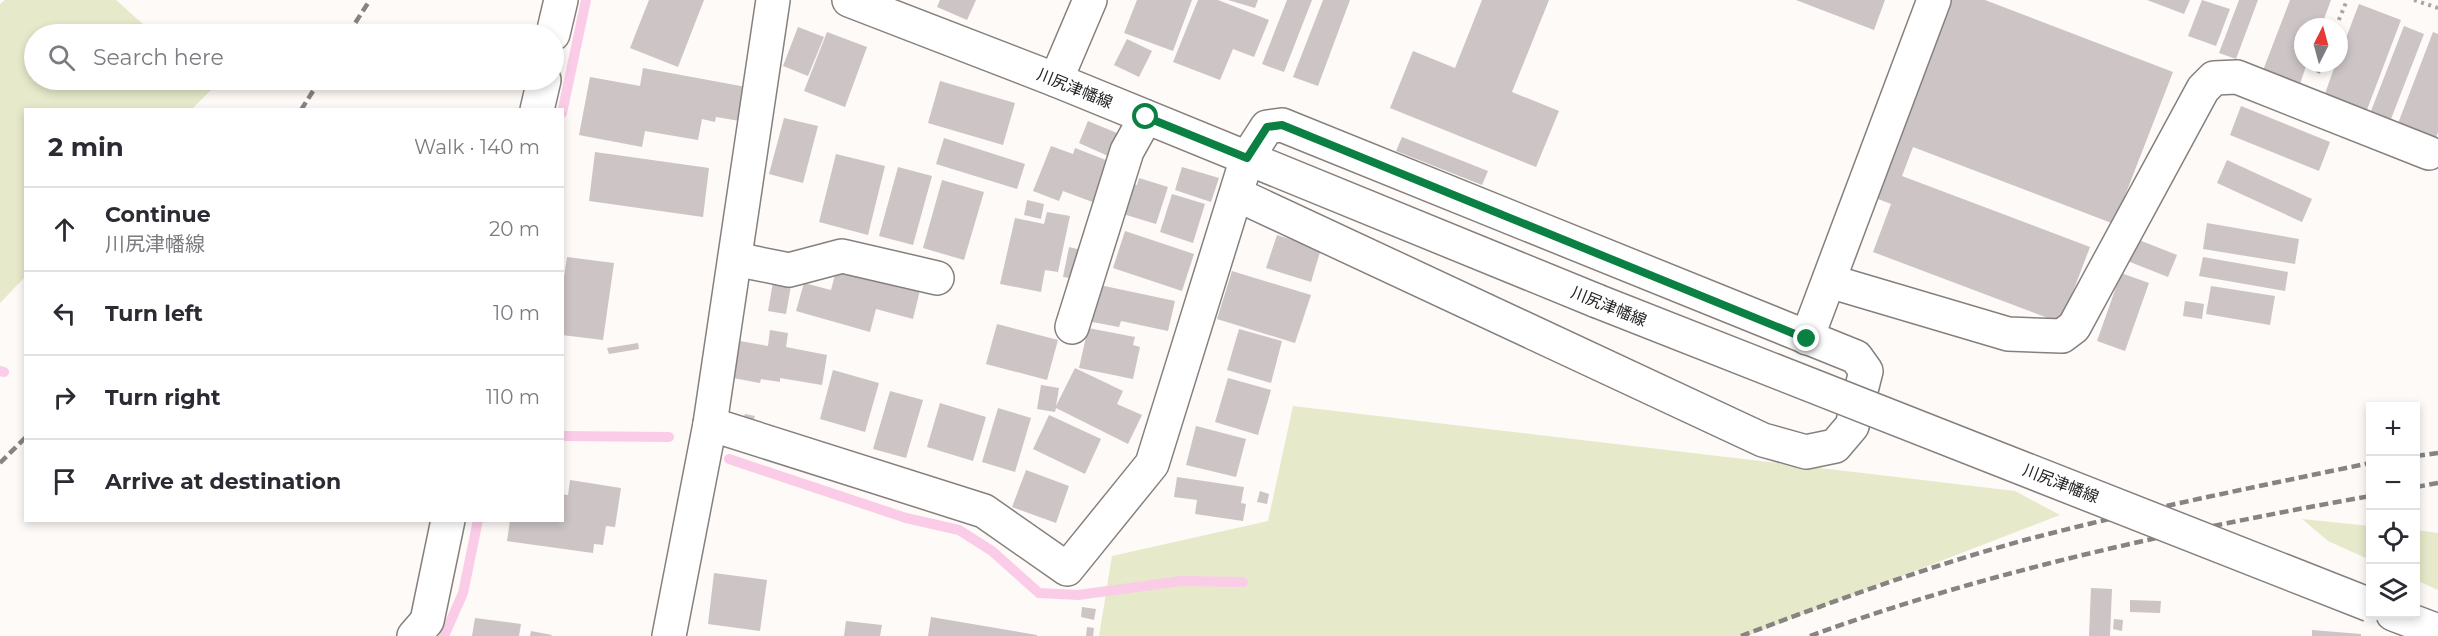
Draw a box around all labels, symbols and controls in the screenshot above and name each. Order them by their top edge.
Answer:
north arrow [2294,18,2348,72]
search box [24,24,564,90]
icon: search [45,41,78,74]
text: Search here [93,44,224,71]
street label: 川尻津幡線 [1034,65,1115,112]
route start [1132,103,1158,129]
text: 2 min [48,131,124,163]
text: Walk · 140 m [414,135,540,159]
text: Continue [105,201,211,228]
icon: ahead [48,213,81,246]
text: 20 m [489,217,540,241]
text: 川尻津幡線 [105,232,205,256]
street label: 川尻津幡線 [1568,283,1649,330]
icon: left [48,297,81,330]
text: Turn left [105,300,203,327]
text: 10 m [493,301,540,325]
route end [1793,325,1819,351]
icon: right [48,381,81,414]
text: Turn right [105,384,220,411]
text: 110 m [486,385,540,409]
map controls [2366,402,2420,618]
button: + [2366,402,2420,456]
button: − [2366,456,2420,510]
street label: 川尻津幡線 [2020,460,2102,507]
icon: arrive [48,465,81,498]
text: Arrive at destination [105,468,341,495]
button: locate [2366,510,2420,564]
button: layers [2366,564,2420,618]

